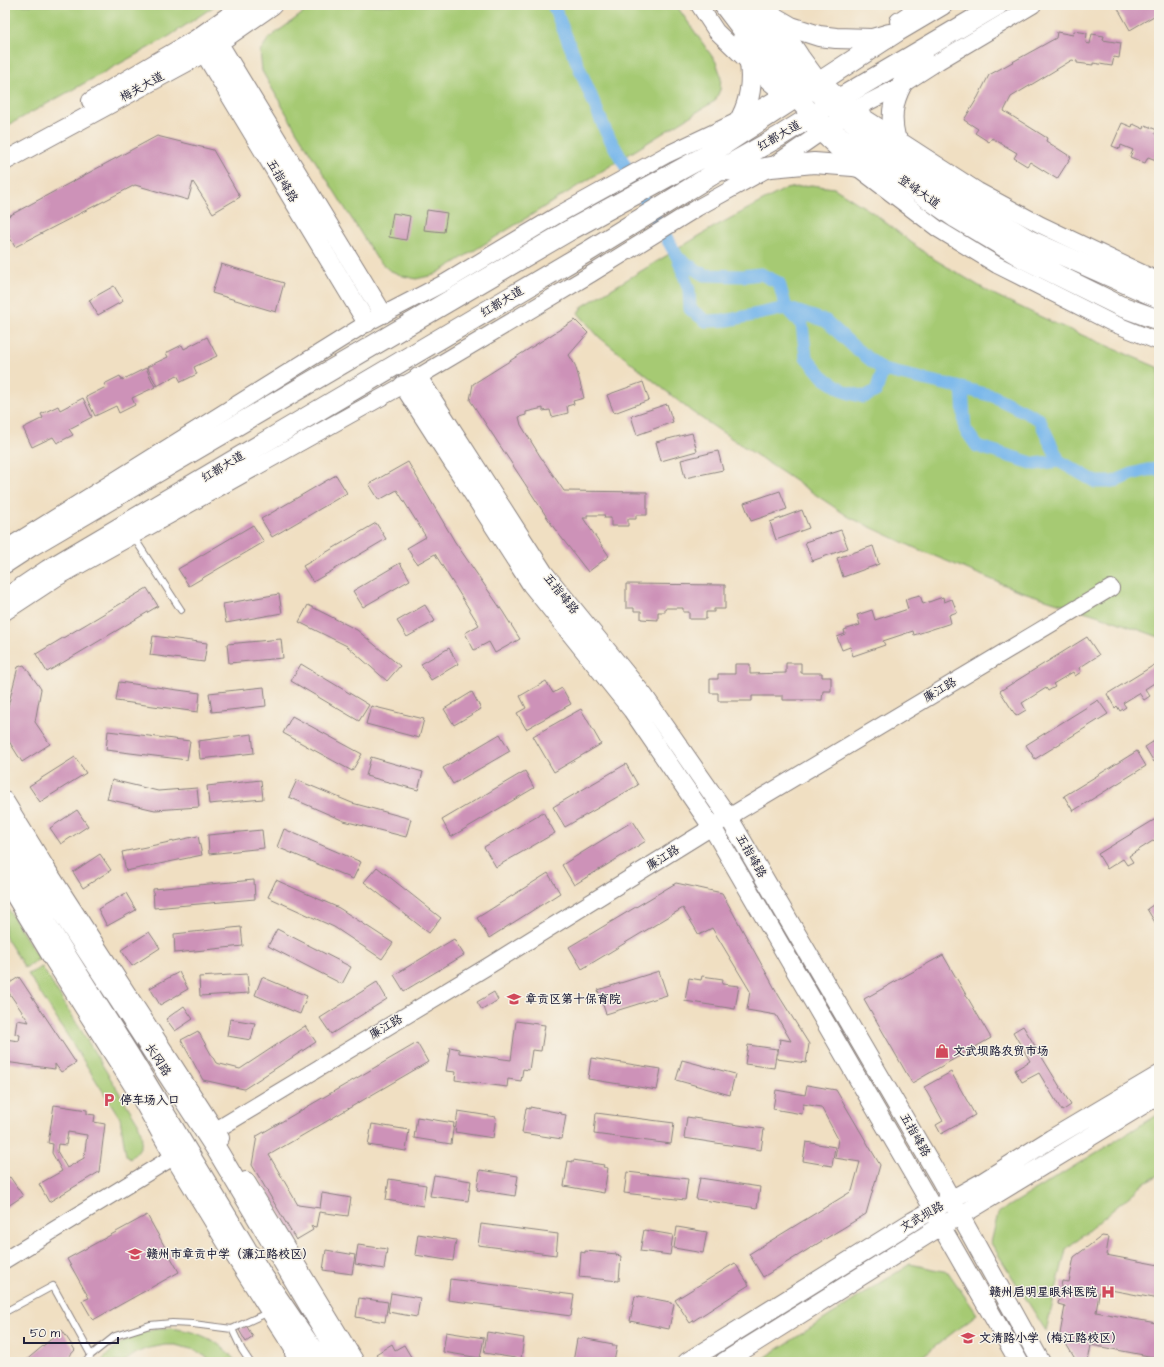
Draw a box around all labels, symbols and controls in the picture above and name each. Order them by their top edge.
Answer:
street label: 梅关大道 [117,68,167,106]
street label: 红都大道 [754,117,804,155]
street label: 五指峰路 [262,156,302,206]
street label: 登峰大道 [894,171,944,213]
street label: 红都大道 [477,282,527,322]
street label: 红都大道 [198,447,248,487]
street label: 五指峰路 [539,570,583,618]
street label: 廉江路 [920,673,960,707]
street label: 五指峰路 [732,831,770,881]
street label: 廉江路 [643,841,683,875]
school or university icon: 章贡区第十保育院 [506,991,522,1007]
place label: 章贡区第十保育院 [525,991,621,1008]
street label: 廉江路 [366,1010,406,1044]
street label: 长冈路 [141,1040,175,1080]
shop icon: 文武坝路农贸市场 [934,1043,950,1059]
place label: 文武坝路农贸市场 [953,1043,1049,1060]
parking icon: 停车场入口 [101,1092,117,1108]
place label: 停车场入口 [120,1092,180,1109]
street label: 五指峰路 [896,1110,934,1160]
street label: 文武坝路 [897,1198,947,1236]
school or university icon: 赣州市章贡中学（濂江路校区） [127,1246,143,1262]
place label: 赣州市章贡中学（濂江路校区） [146,1246,314,1263]
place label: 赣州启明星眼科医院 [989,1284,1097,1301]
hospital icon: 赣州启明星眼科医院 [1100,1284,1116,1300]
scale bar [24,1319,118,1345]
text: 50 m [30,1325,61,1342]
school or university icon: 文清路小学（梅江路校区） [960,1330,976,1346]
place label: 文清路小学（梅江路校区） [979,1330,1123,1347]

